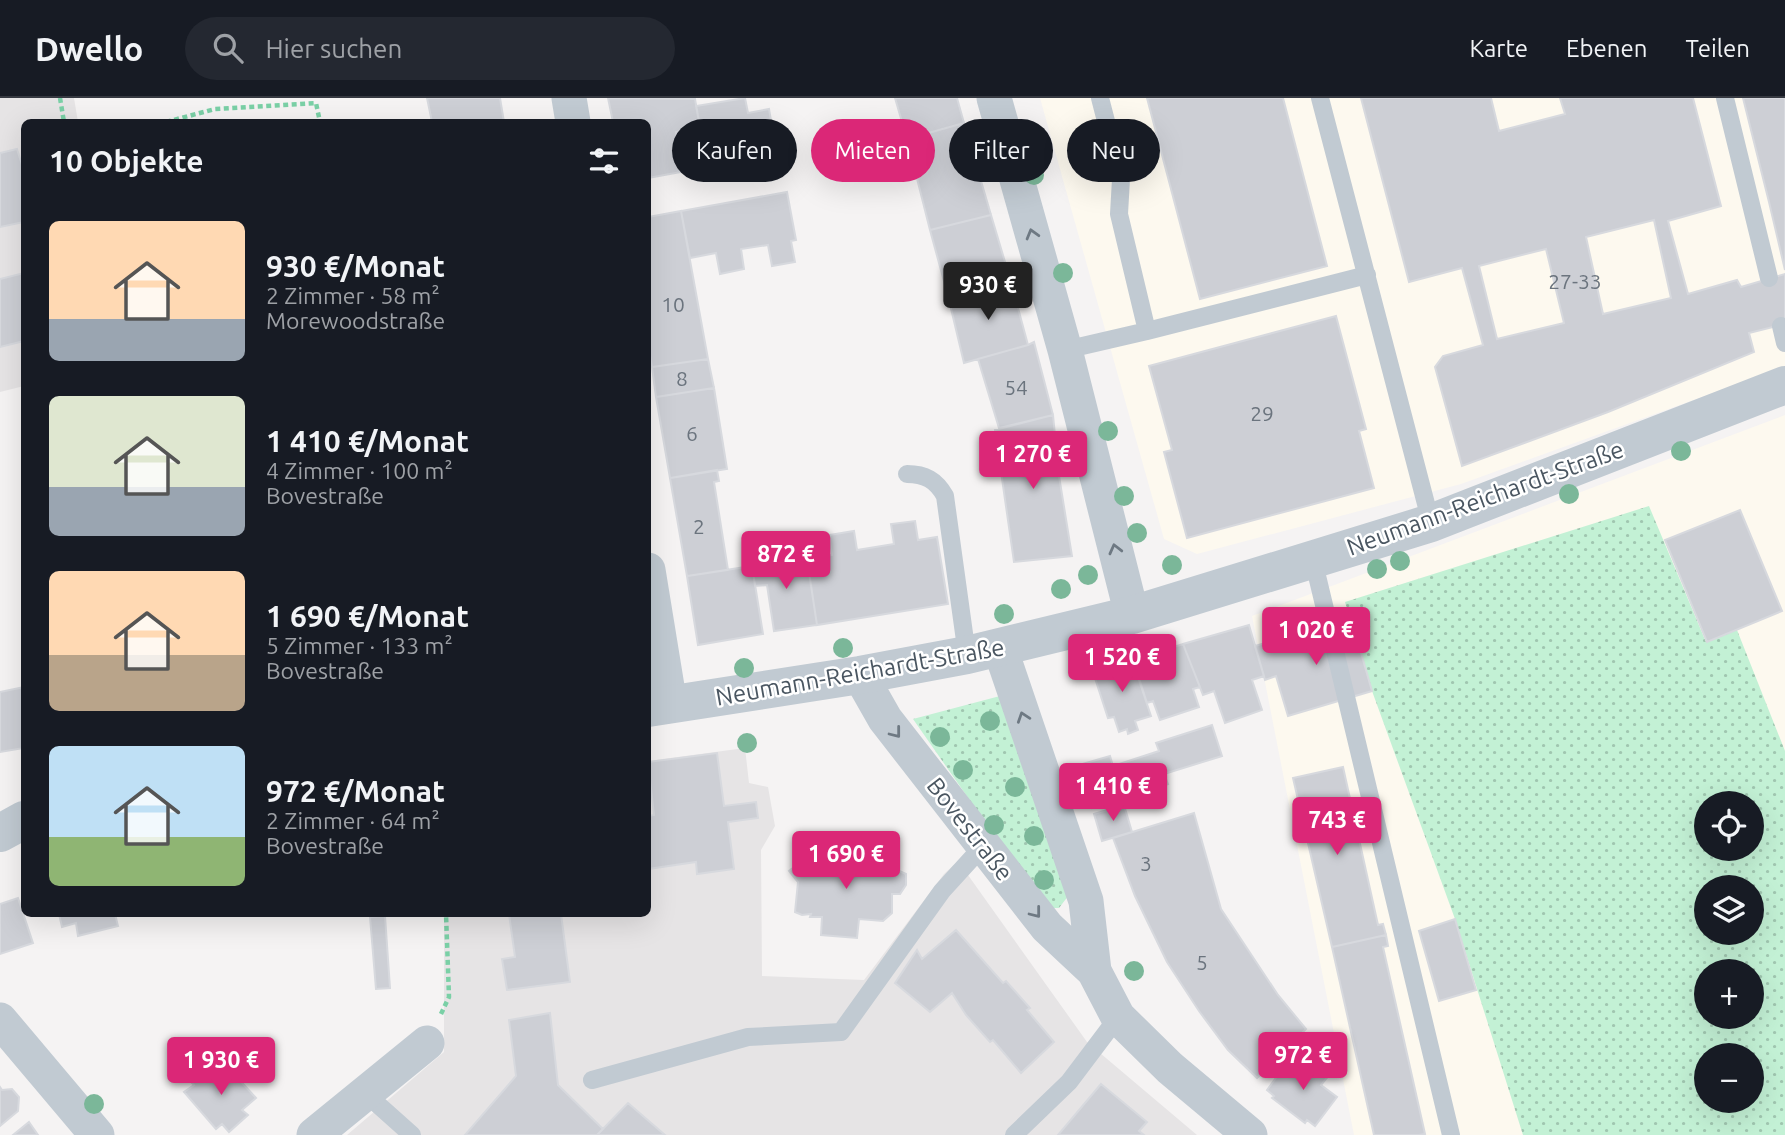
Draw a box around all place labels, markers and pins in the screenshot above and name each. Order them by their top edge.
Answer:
pin: 930 € [939,262,1037,322]
pin: 1 270 € [968,432,1098,491]
pin: 872 € [737,532,835,591]
pin: 1 020 € [1251,608,1381,667]
pin: 1 520 € [1057,634,1187,694]
pin: 1 410 € [1048,764,1178,823]
pin: 743 € [1288,798,1386,857]
pin: 1 690 € [781,832,911,891]
pin: 972 € [1254,1032,1352,1092]
pin: 1 930 € [156,1038,286,1097]

